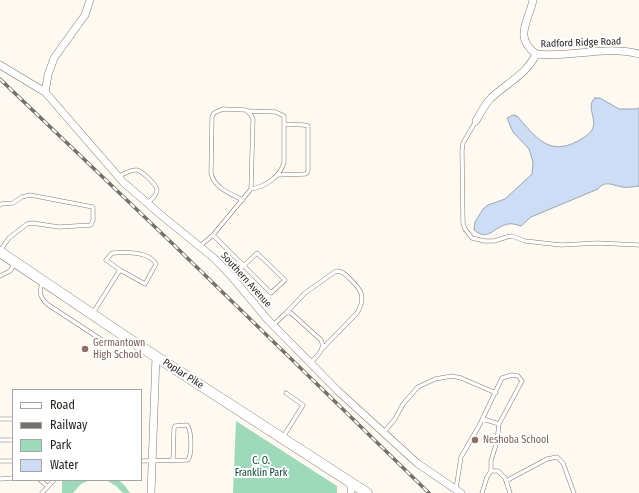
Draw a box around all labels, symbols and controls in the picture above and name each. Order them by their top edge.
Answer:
street label: Radford Ridge Road [540,36,622,50]
street label: Southern Avenue [218,250,274,310]
place label: Germantown High School [93,337,145,360]
marker: Germantown High School [80,344,90,354]
street label: Poplar Pike [160,356,206,392]
legend [12,389,142,481]
text: Road [50,398,75,412]
text: Railway [50,418,87,432]
place label: Neshoba School [483,434,549,446]
marker: Neshoba School [470,435,480,445]
text: Park [50,438,71,452]
park label: C. O. Franklin Park [235,455,287,478]
text: Water [50,458,78,472]

